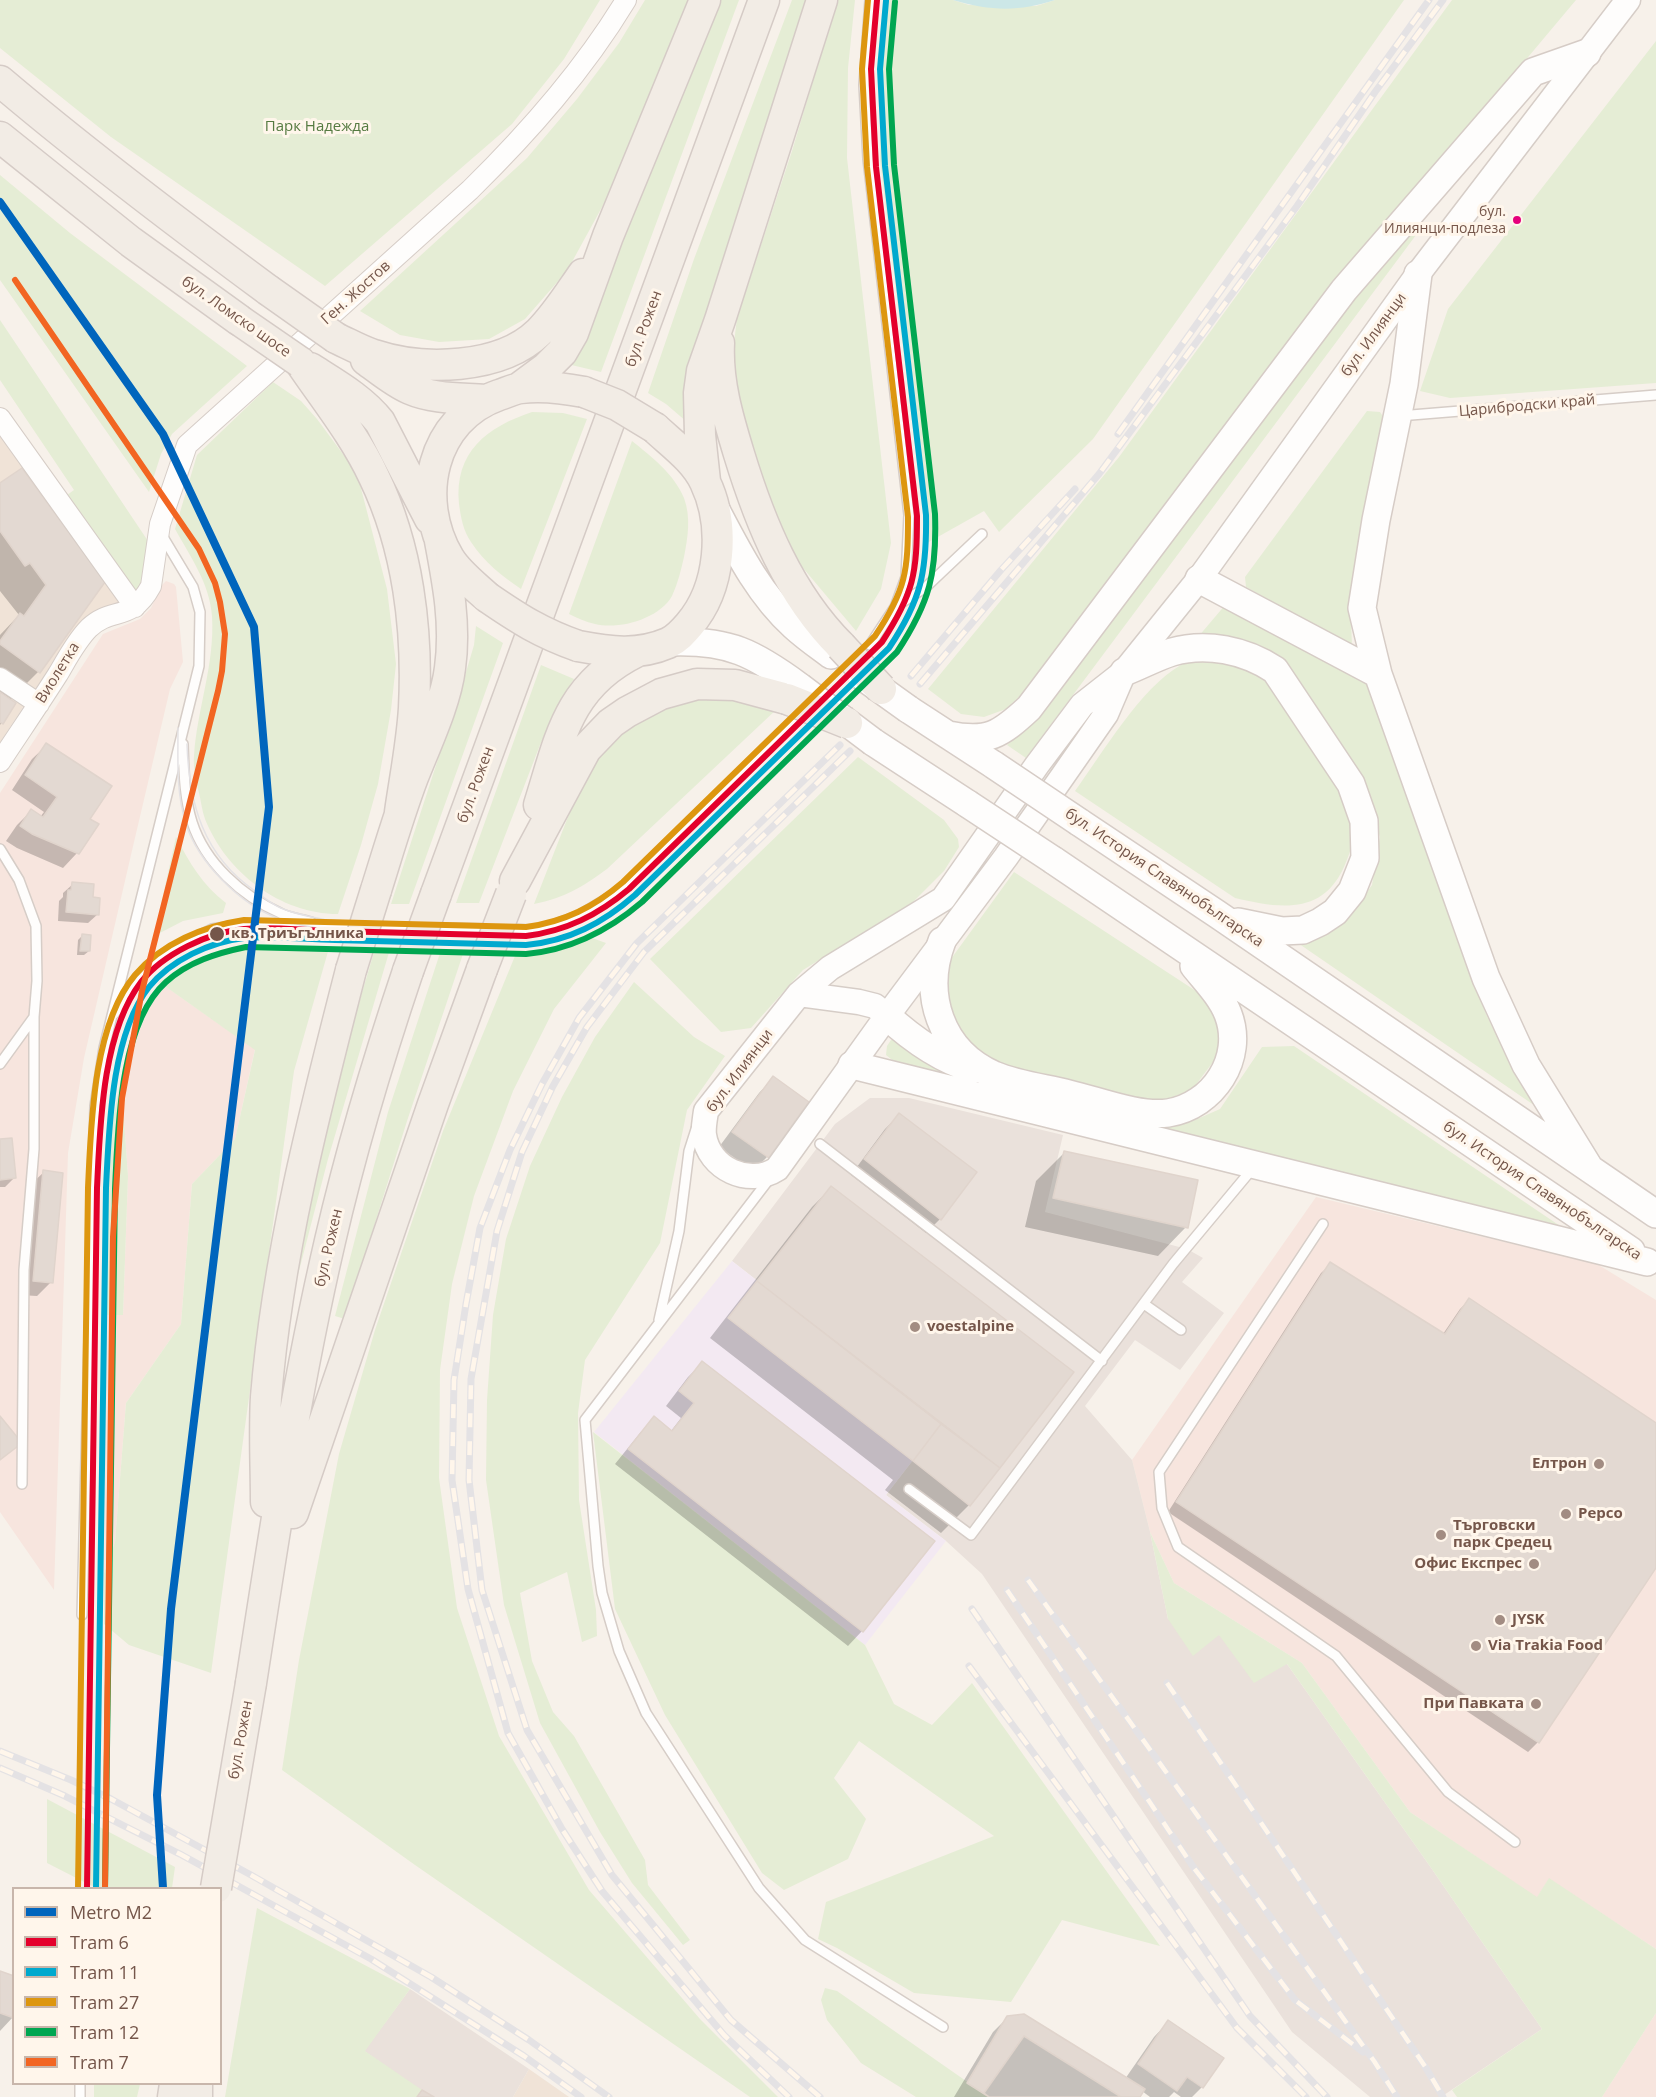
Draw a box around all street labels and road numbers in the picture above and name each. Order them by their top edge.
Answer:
street label: Ген. Жостов [318,257,394,329]
street label: бул. Ломско шосе [178,273,294,361]
street label: бул. Рожен [622,288,666,370]
street label: бул. Илиянци [1338,290,1410,380]
street label: Царибродски край [1458,391,1596,421]
street label: Виолетка [32,639,84,707]
street label: бул. Рожен [454,744,498,826]
street label: бул. История Славянобългарска [1061,805,1267,951]
street label: бул. Илиянци [703,1026,777,1116]
street label: бул. История Славянобългарска [1439,1118,1645,1264]
street label: бул. Рожен [311,1207,347,1289]
street label: бул. Рожен [225,1699,257,1781]

